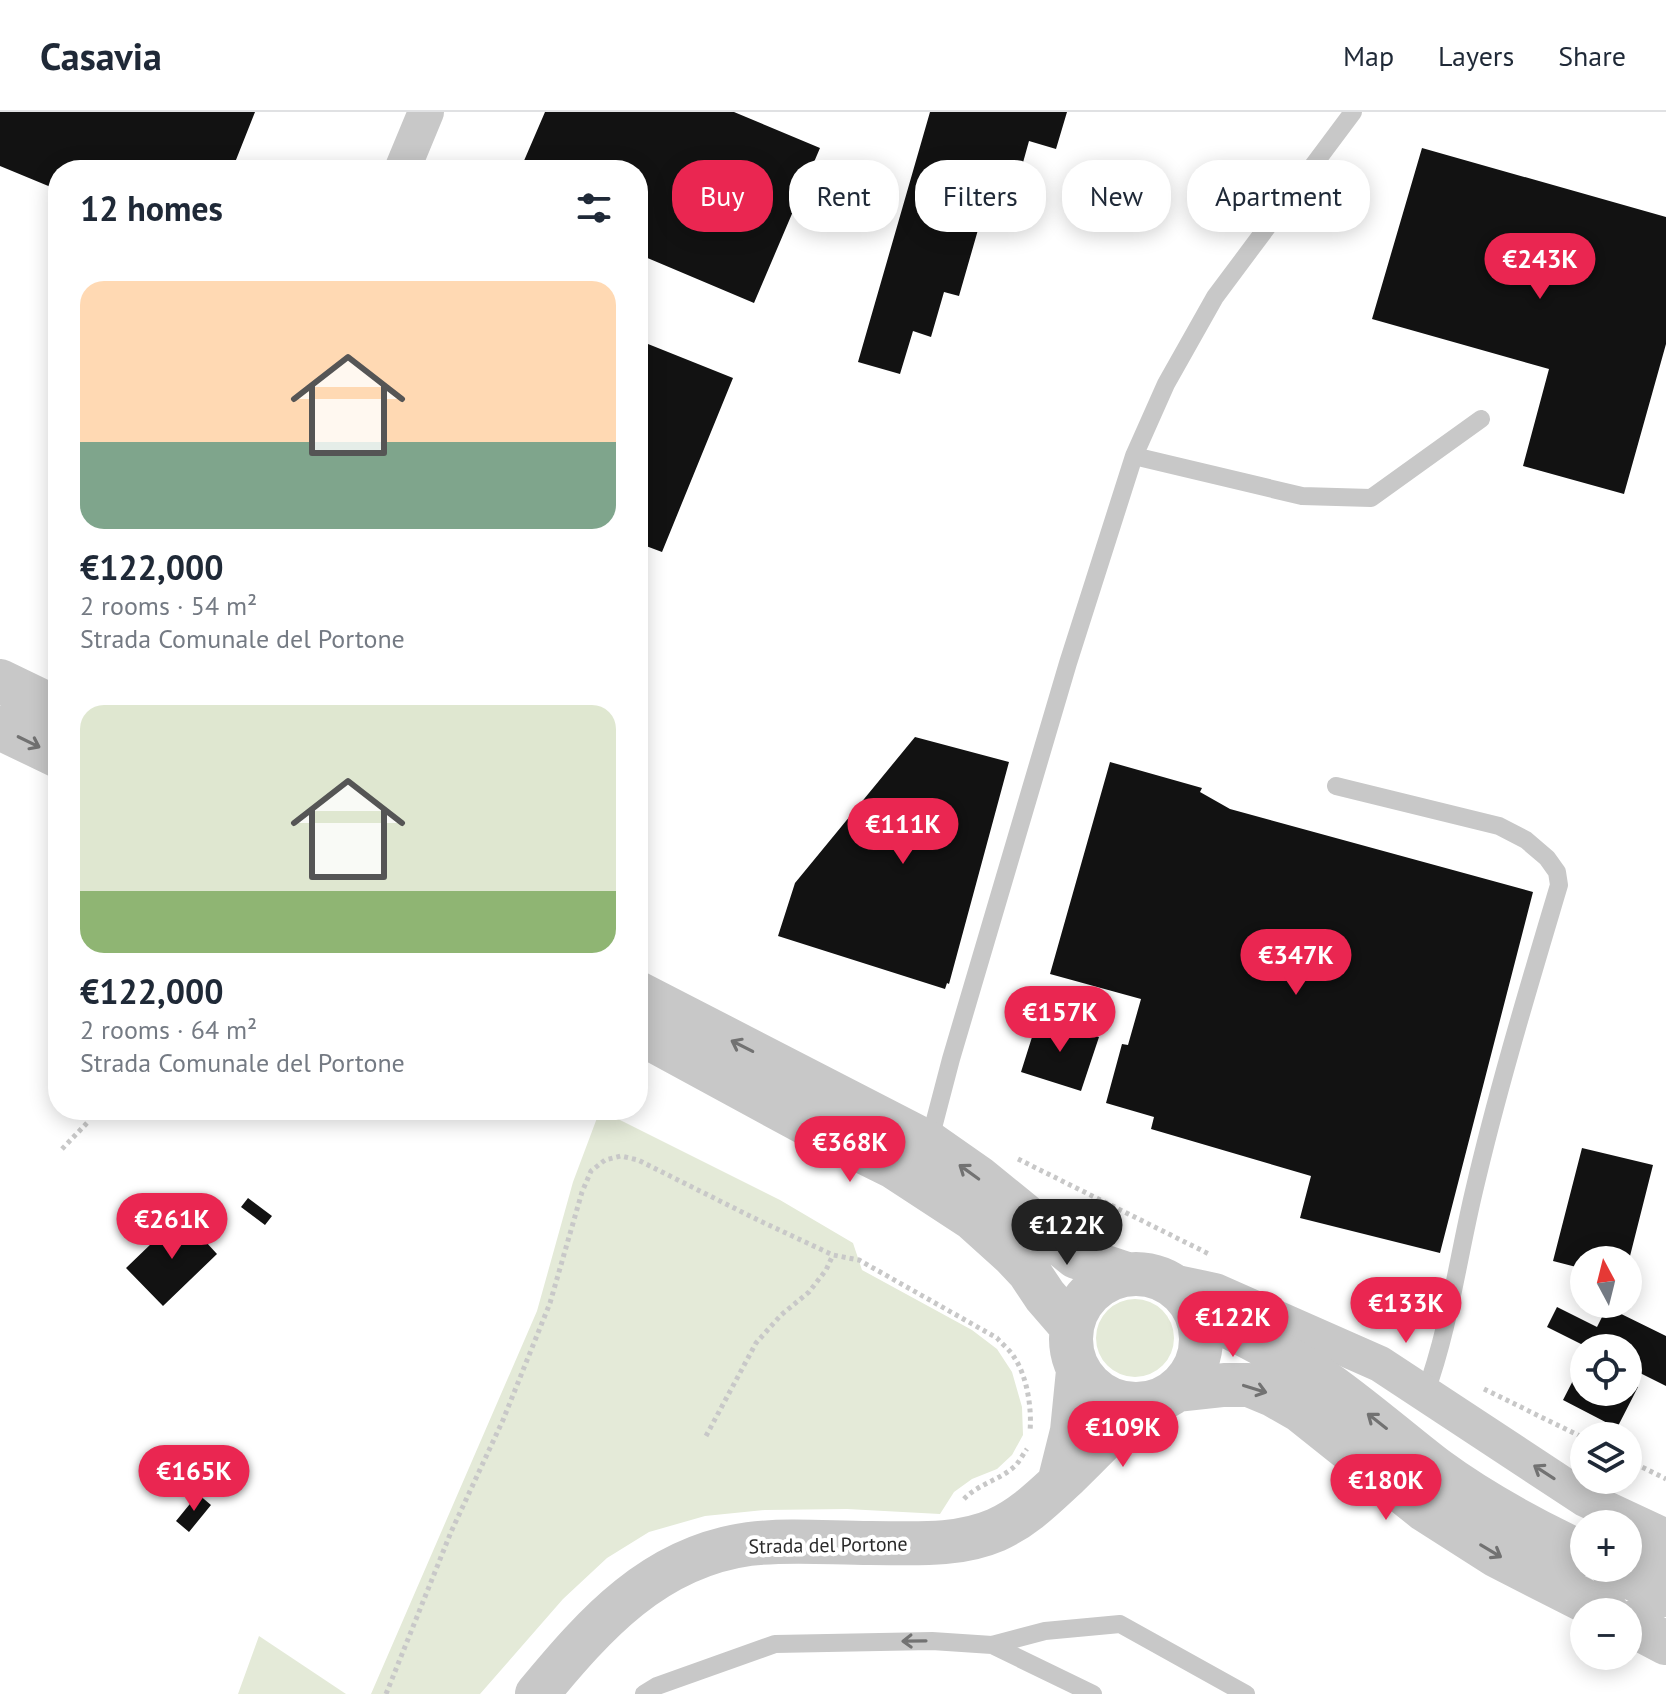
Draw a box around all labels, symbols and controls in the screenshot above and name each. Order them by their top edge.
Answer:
text: Casavia [40,31,162,80]
text: Map [1343,37,1394,74]
text: Layers [1438,37,1514,74]
text: Share [1558,37,1626,74]
chip: Buy [672,160,773,232]
chip: Rent [789,160,899,232]
chip: Filters [915,160,1046,232]
chip: New [1062,160,1171,232]
chip: Apartment [1187,160,1370,232]
text: 12 homes [80,186,223,230]
icon: filters [572,186,616,230]
pin: €243K [1484,233,1596,301]
text: €243K [1502,242,1578,275]
icon: home [276,333,420,477]
text: €122,000 [80,545,224,589]
text: 2 rooms · 54 m² [80,589,257,622]
text: Strada Comunale del Portone [80,622,405,655]
one-way arrow [17,735,41,750]
icon: home [276,757,420,901]
pin: €111K [847,798,959,866]
text: €111K [865,807,941,840]
pin: €347K [1240,929,1352,997]
text: €347K [1258,938,1334,971]
text: €122,000 [80,969,224,1013]
pin: €157K [1004,986,1116,1054]
text: €157K [1022,995,1098,1028]
text: 2 rooms · 64 m² [80,1013,257,1046]
one-way arrow [731,1038,755,1053]
text: Strada Comunale del Portone [80,1046,405,1079]
pin: €368K [794,1116,906,1184]
text: €368K [812,1125,888,1158]
one-way arrow [959,1164,981,1180]
pin: €261K [116,1193,228,1261]
pin: €122K [1011,1199,1123,1267]
text: €261K [134,1202,210,1235]
text: €122K [1029,1208,1105,1241]
north arrow [1570,1246,1642,1318]
map controls [1570,1246,1642,1670]
pin: €133K [1350,1277,1462,1345]
text: €133K [1368,1286,1444,1319]
pin: €122K [1177,1291,1289,1359]
text: €122K [1195,1300,1271,1333]
button: locate [1570,1334,1642,1406]
one-way arrow [1241,1382,1267,1397]
pin: €109K [1067,1401,1179,1469]
text: €109K [1085,1410,1161,1443]
one-way arrow [1367,1413,1389,1430]
button: layers [1570,1422,1642,1494]
pin: €165K [138,1445,250,1513]
text: €165K [156,1454,232,1487]
pin: €180K [1330,1454,1442,1522]
text: €180K [1348,1463,1424,1496]
one-way arrow [1534,1464,1556,1481]
button: + [1570,1510,1642,1582]
street label: Strada del Portone [748,1531,908,1559]
one-way arrow [1479,1544,1502,1560]
button: − [1570,1598,1642,1670]
one-way arrow [901,1634,928,1649]

